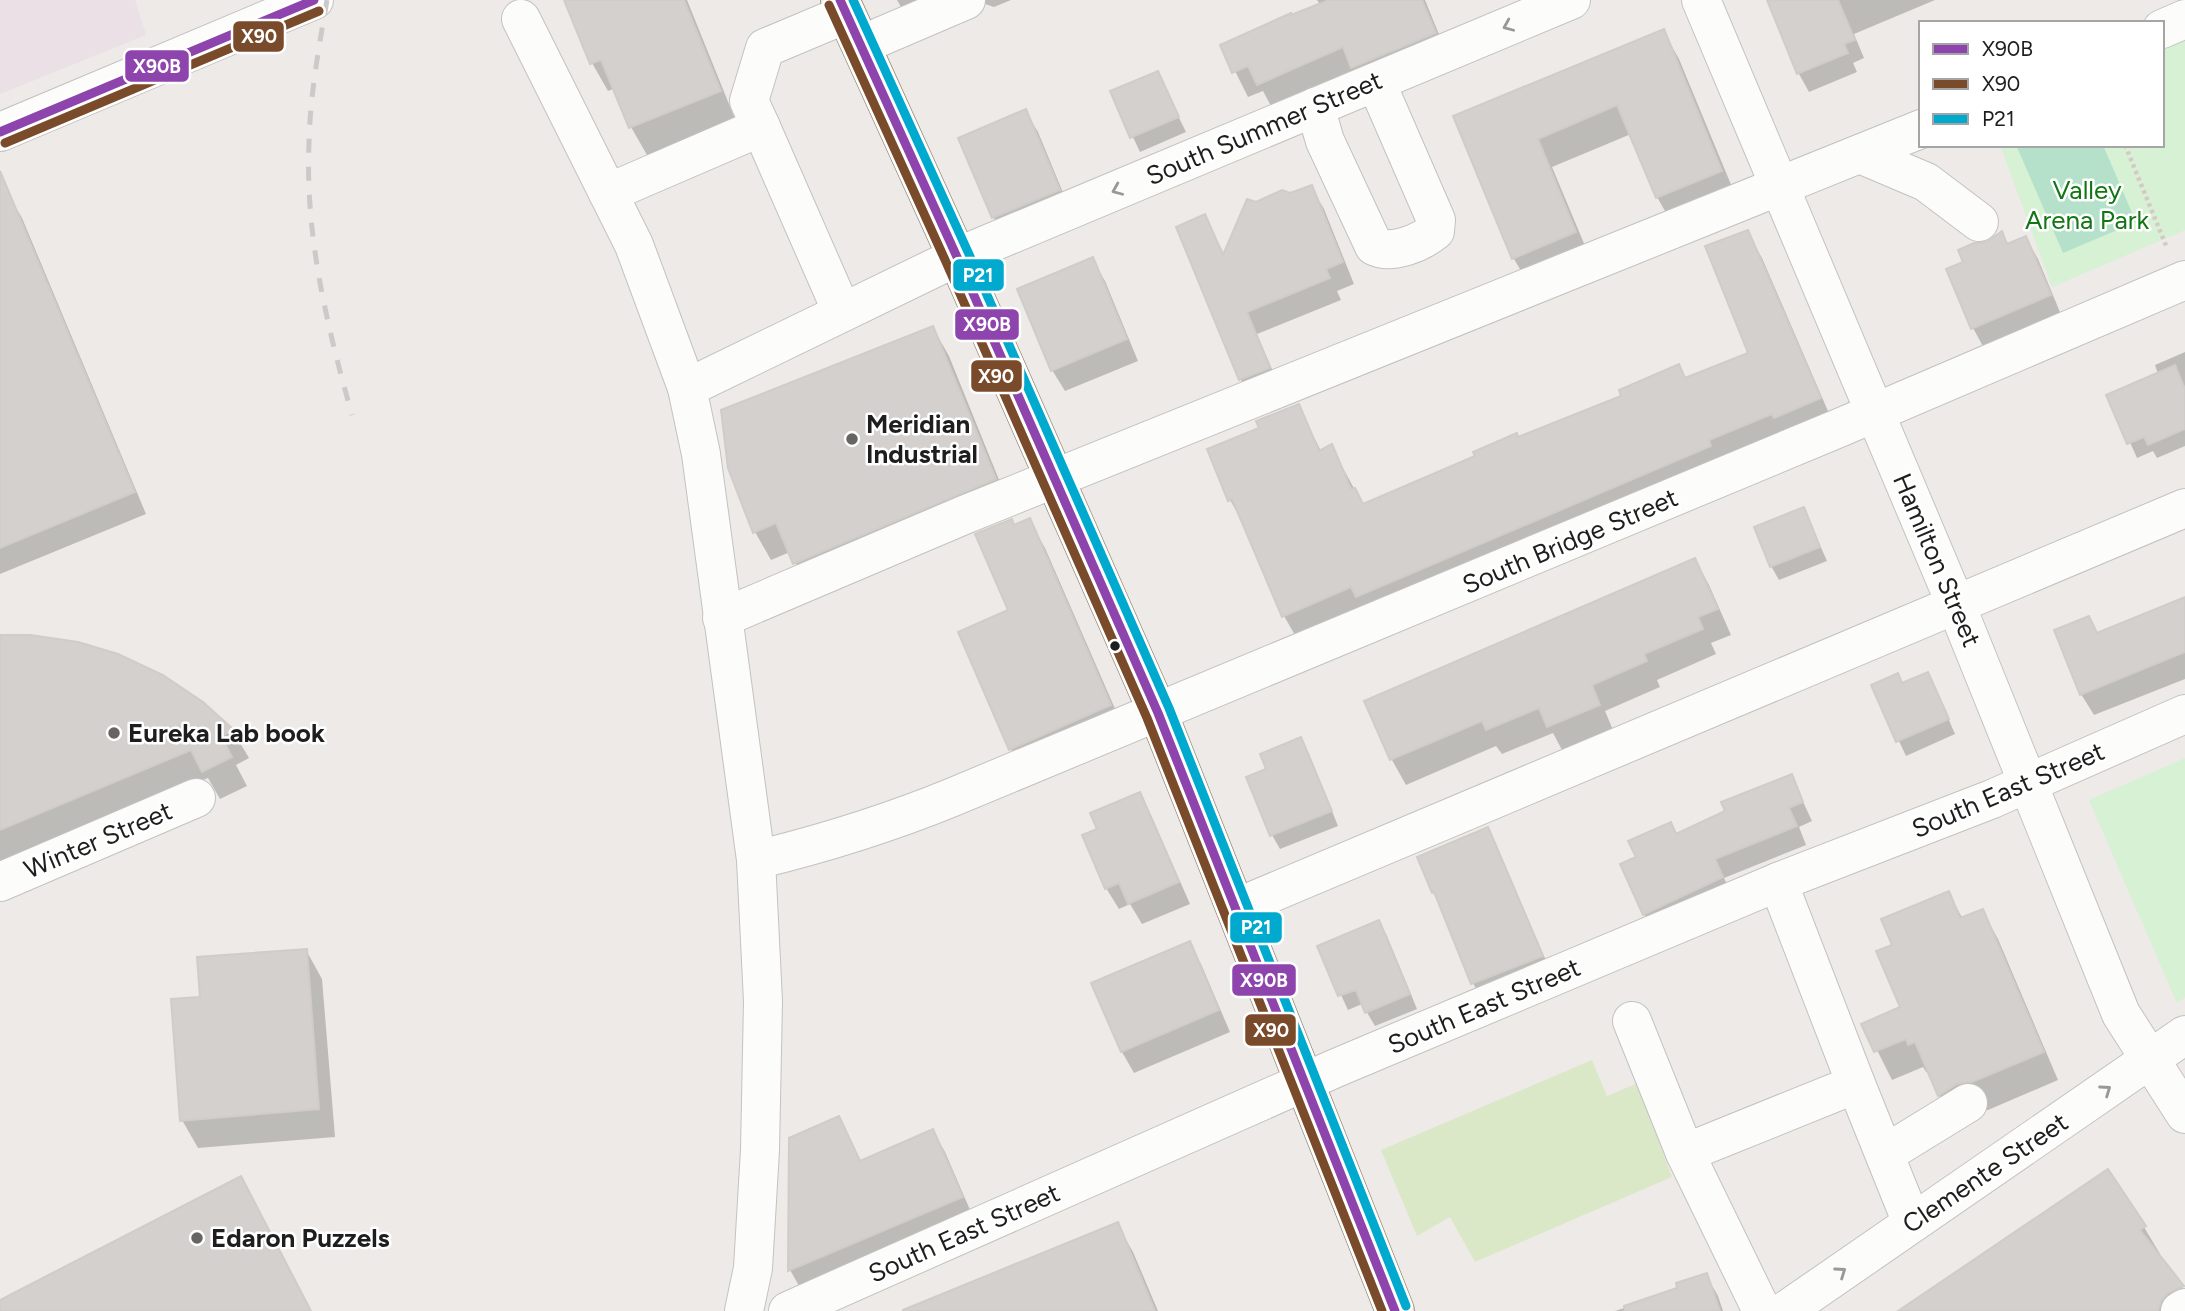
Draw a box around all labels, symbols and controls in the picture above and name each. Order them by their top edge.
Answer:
one-way arrow [1503,18,1515,32]
line badge: X90 [232,20,285,53]
legend [1919,21,2164,147]
text: X90 [241,25,277,48]
text: X90B [1982,36,2033,61]
line badge: X90B [124,49,190,83]
text: X90B [133,55,181,78]
street label: South Summer Street [1141,64,1387,192]
text: X90 [1982,71,2020,96]
text: P21 [1982,106,2015,131]
park label: Valley Arena Park [2025,174,2150,236]
one-way arrow [1112,181,1124,195]
line badge: P21 [952,258,1005,292]
text: P21 [963,264,993,287]
line badge: X90B [954,308,1020,341]
text: X90B [963,313,1011,336]
line badge: X90 [970,359,1023,393]
text: X90 [978,365,1014,388]
place label: Meridian Industrial [866,408,978,470]
marker: Meridian Industrial [844,431,860,447]
street label: Hamilton Street [1886,468,1988,652]
street label: South Bridge Street [1457,481,1683,601]
unlabelled marker [1108,639,1122,653]
place label: Eureka Lab book [128,717,325,749]
marker: Eureka Lab book [106,725,122,741]
street label: South East Street [1907,735,2109,845]
street label: Winter Street [19,794,177,885]
line badge: P21 [1229,911,1283,944]
text: P21 [1241,916,1271,939]
street label: South East Street [1383,951,1585,1061]
line badge: X90B [1231,963,1297,997]
text: X90B [1240,969,1288,992]
line badge: X90 [1244,1013,1297,1047]
text: X90 [1253,1019,1289,1042]
one-way arrow [2098,1086,2111,1098]
street label: Clemente Street [1896,1106,2074,1240]
street label: South East Street [863,1176,1065,1290]
place label: Edaron Puzzels [211,1222,390,1254]
marker: Edaron Puzzels [189,1230,205,1246]
one-way arrow [1833,1268,1846,1280]

